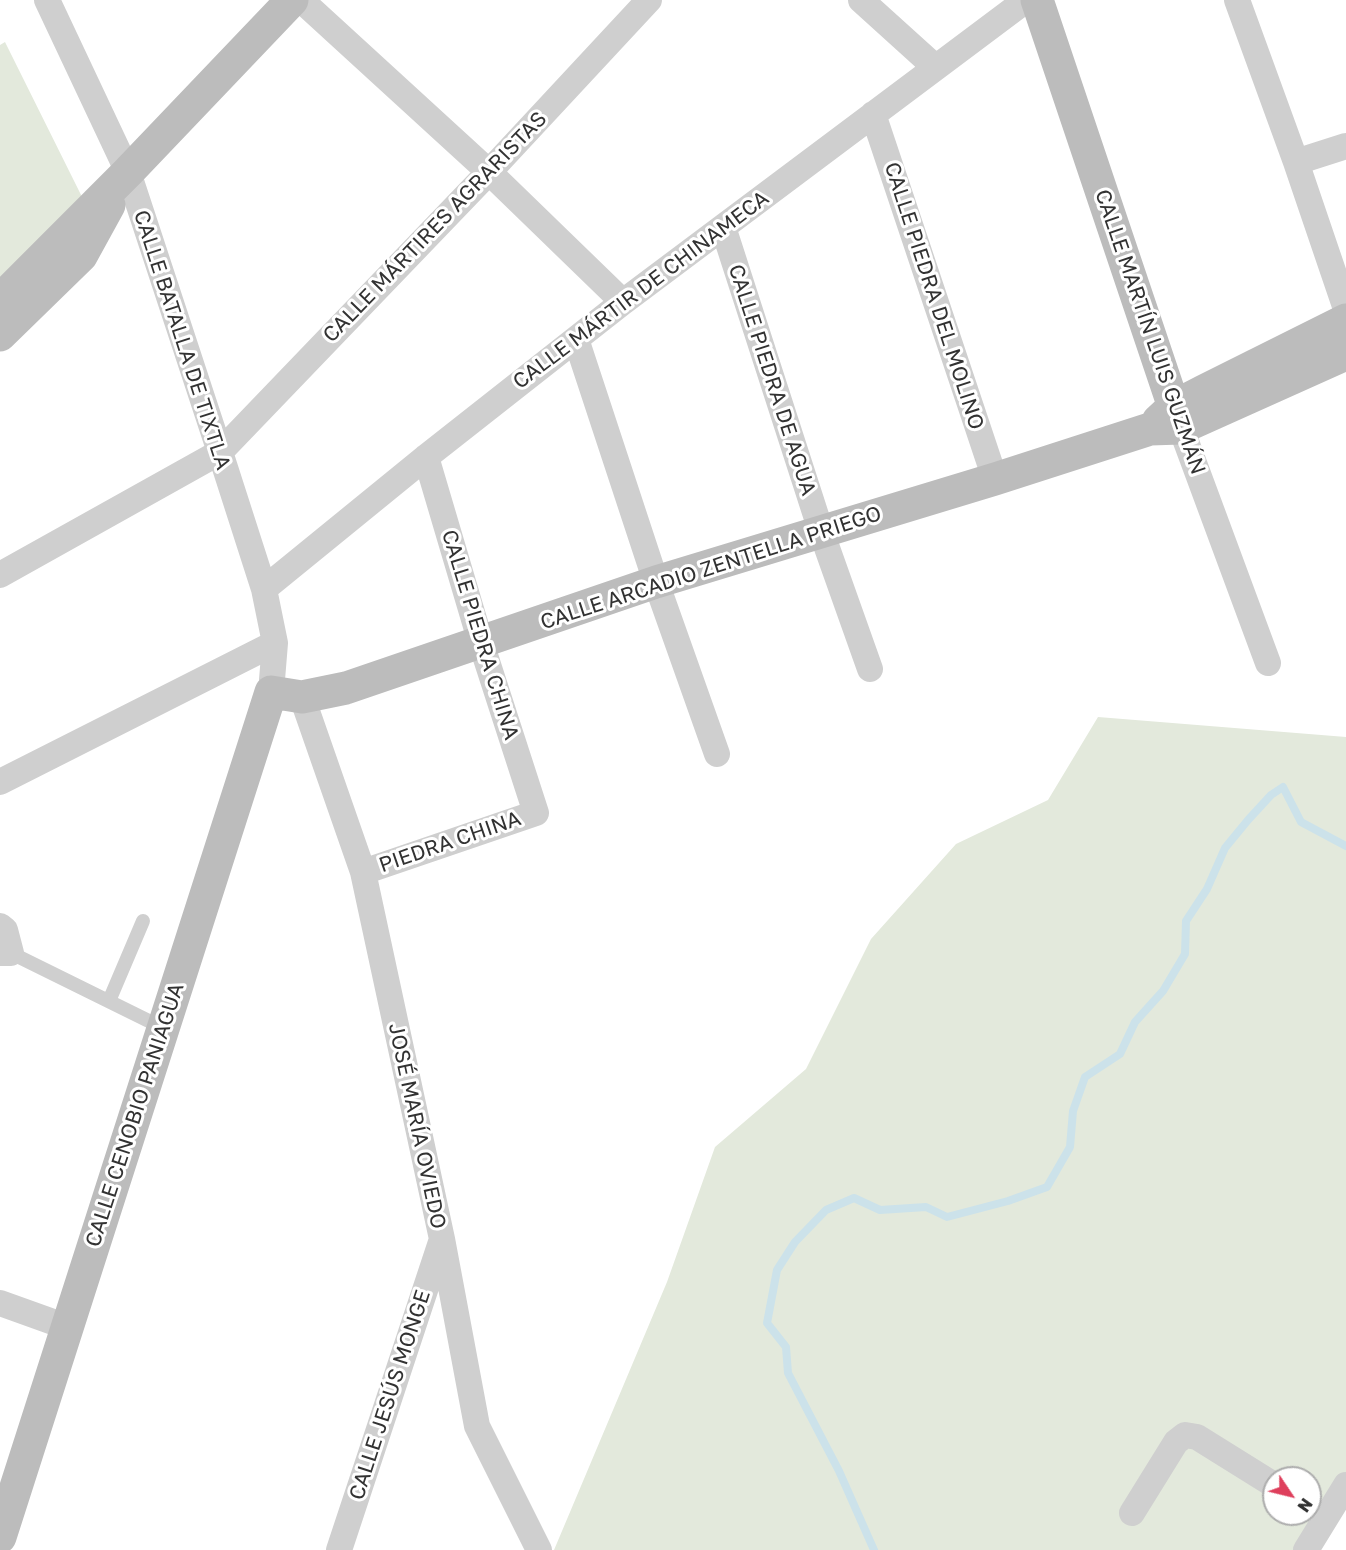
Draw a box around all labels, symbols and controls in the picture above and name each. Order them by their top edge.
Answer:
street label: CALLE MÁRTIRES AGRARISTAS [318,106,552,348]
street label: CALLE PIEDRA DEL MOLINO [879,159,989,433]
street label: CALLE MÁRTIR DE CHINAMECA [508,186,774,394]
street label: CALLE MARTÍN LUIS GUZMÁN [1089,186,1211,478]
street label: CALLE BATALLA DE TIXTLA [128,207,236,473]
street label: CALLE PIEDRA DE AGUA [723,261,821,499]
street label: CALLE ARCADIO ZENTELLA PRIEGO [537,501,885,635]
street label: CALLE PIEDRA CHINA [436,527,524,743]
street label: PIEDRA CHINA [376,806,524,878]
street label: CALLE CENOBIO PANIAGUA [80,980,190,1250]
street label: JOSÉ MARÍA OVIEDO [383,1021,451,1231]
street label: CALLE JESÚS MONGE [344,1287,436,1503]
north arrow [1262,1466,1322,1526]
text: N [1293,1494,1317,1516]

